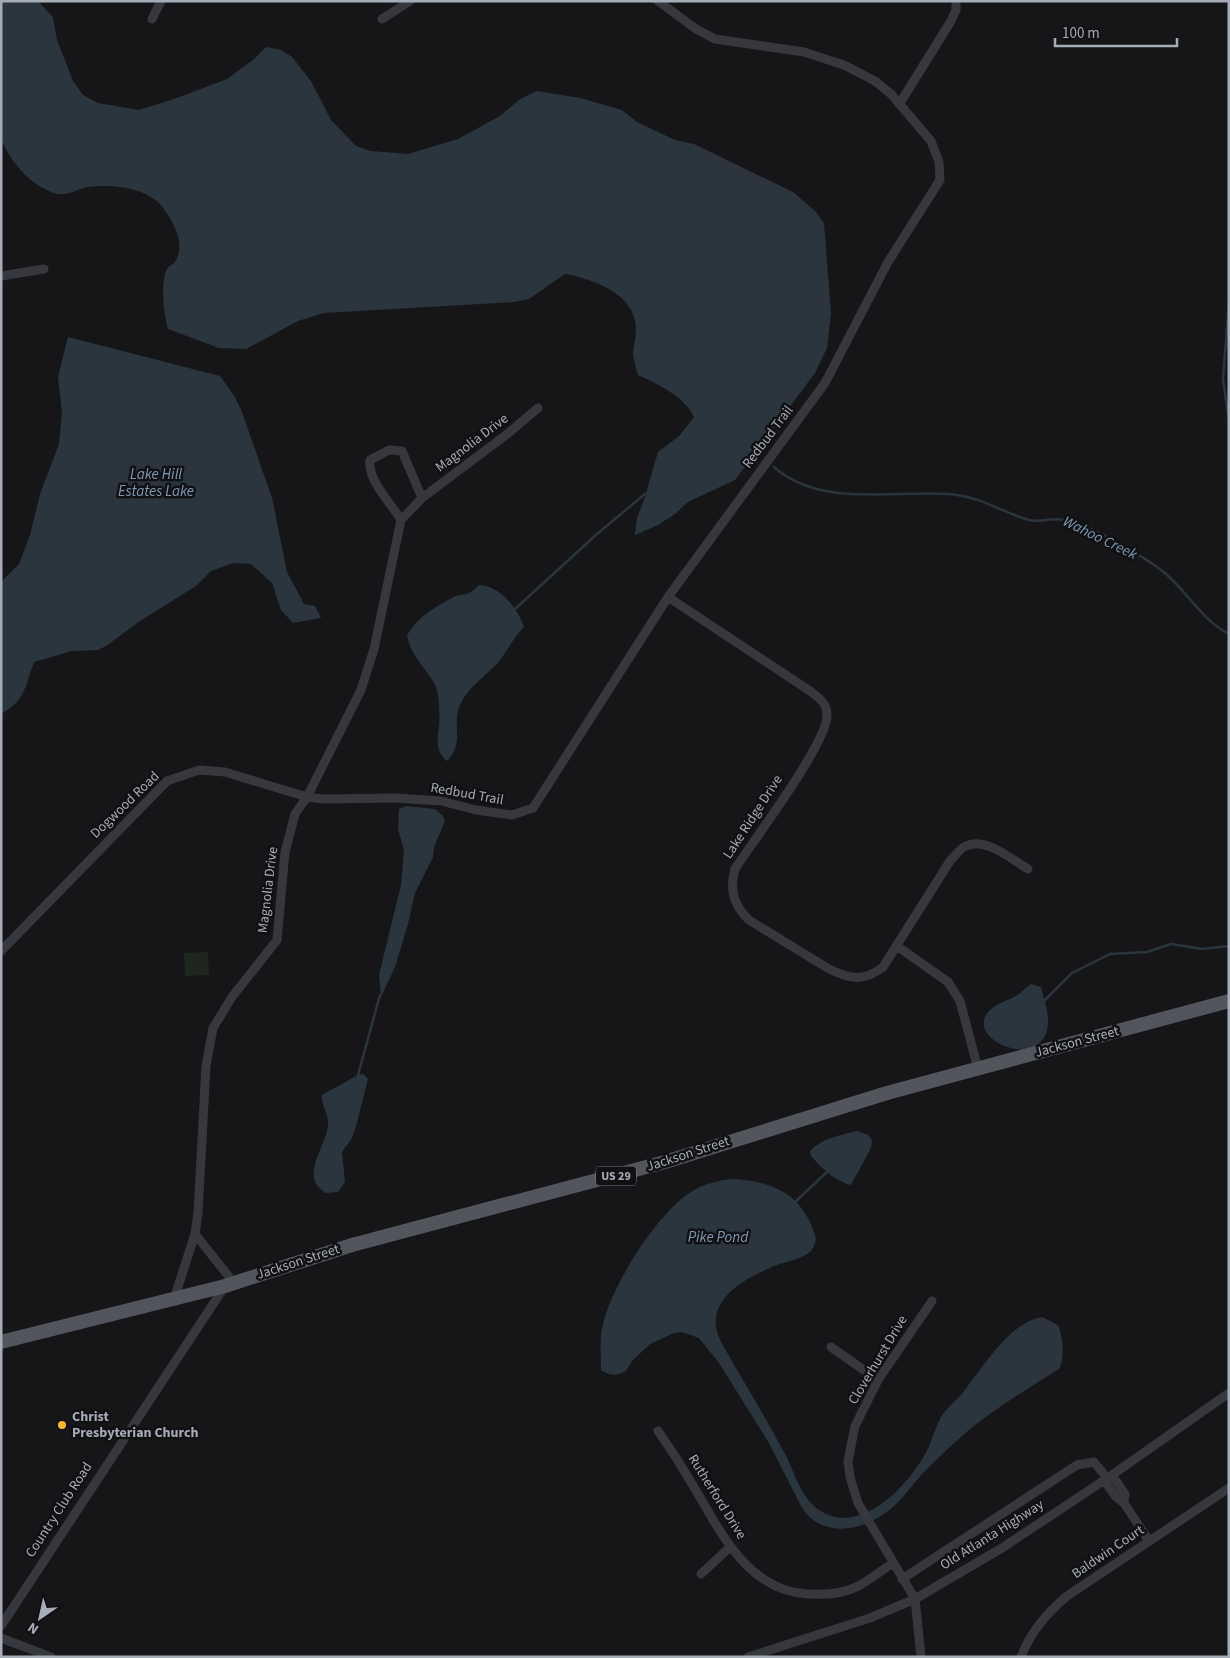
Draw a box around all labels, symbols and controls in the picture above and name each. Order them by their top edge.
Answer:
scale bar [1055,15,1178,47]
text: 100 m [1062,23,1100,44]
street label: Redbud Trail [738,401,798,473]
street label: Magnolia Drive [431,409,513,477]
water label: Lake Hill Estates Lake [118,464,194,502]
water label: Wahoo Creek [1059,511,1141,565]
street label: Dogwood Road [86,767,164,843]
street label: Lake Ridge Drive [718,771,788,863]
street label: Redbud Trail [429,778,506,810]
street label: Magnolia Drive [253,846,283,934]
street label: Jackson Street [1033,1021,1121,1063]
street label: Jackson Street [644,1131,732,1177]
road number: US 29 [596,1166,636,1186]
water label: Pike Pond [688,1227,749,1248]
street label: Jackson Street [254,1239,342,1285]
street label: Cloverhurst Drive [843,1312,913,1408]
place label: Christ Presbyterian Church [72,1407,198,1443]
marker: Christ Presbyterian Church [56,1419,68,1431]
street label: Rutherford Drive [683,1451,751,1543]
street label: Country Club Road [21,1458,97,1562]
street label: Old Atlanta Highway [936,1495,1048,1575]
street label: Baldwin Court [1068,1520,1148,1584]
north arrow [15,1593,65,1643]
text: N [24,1617,43,1639]

